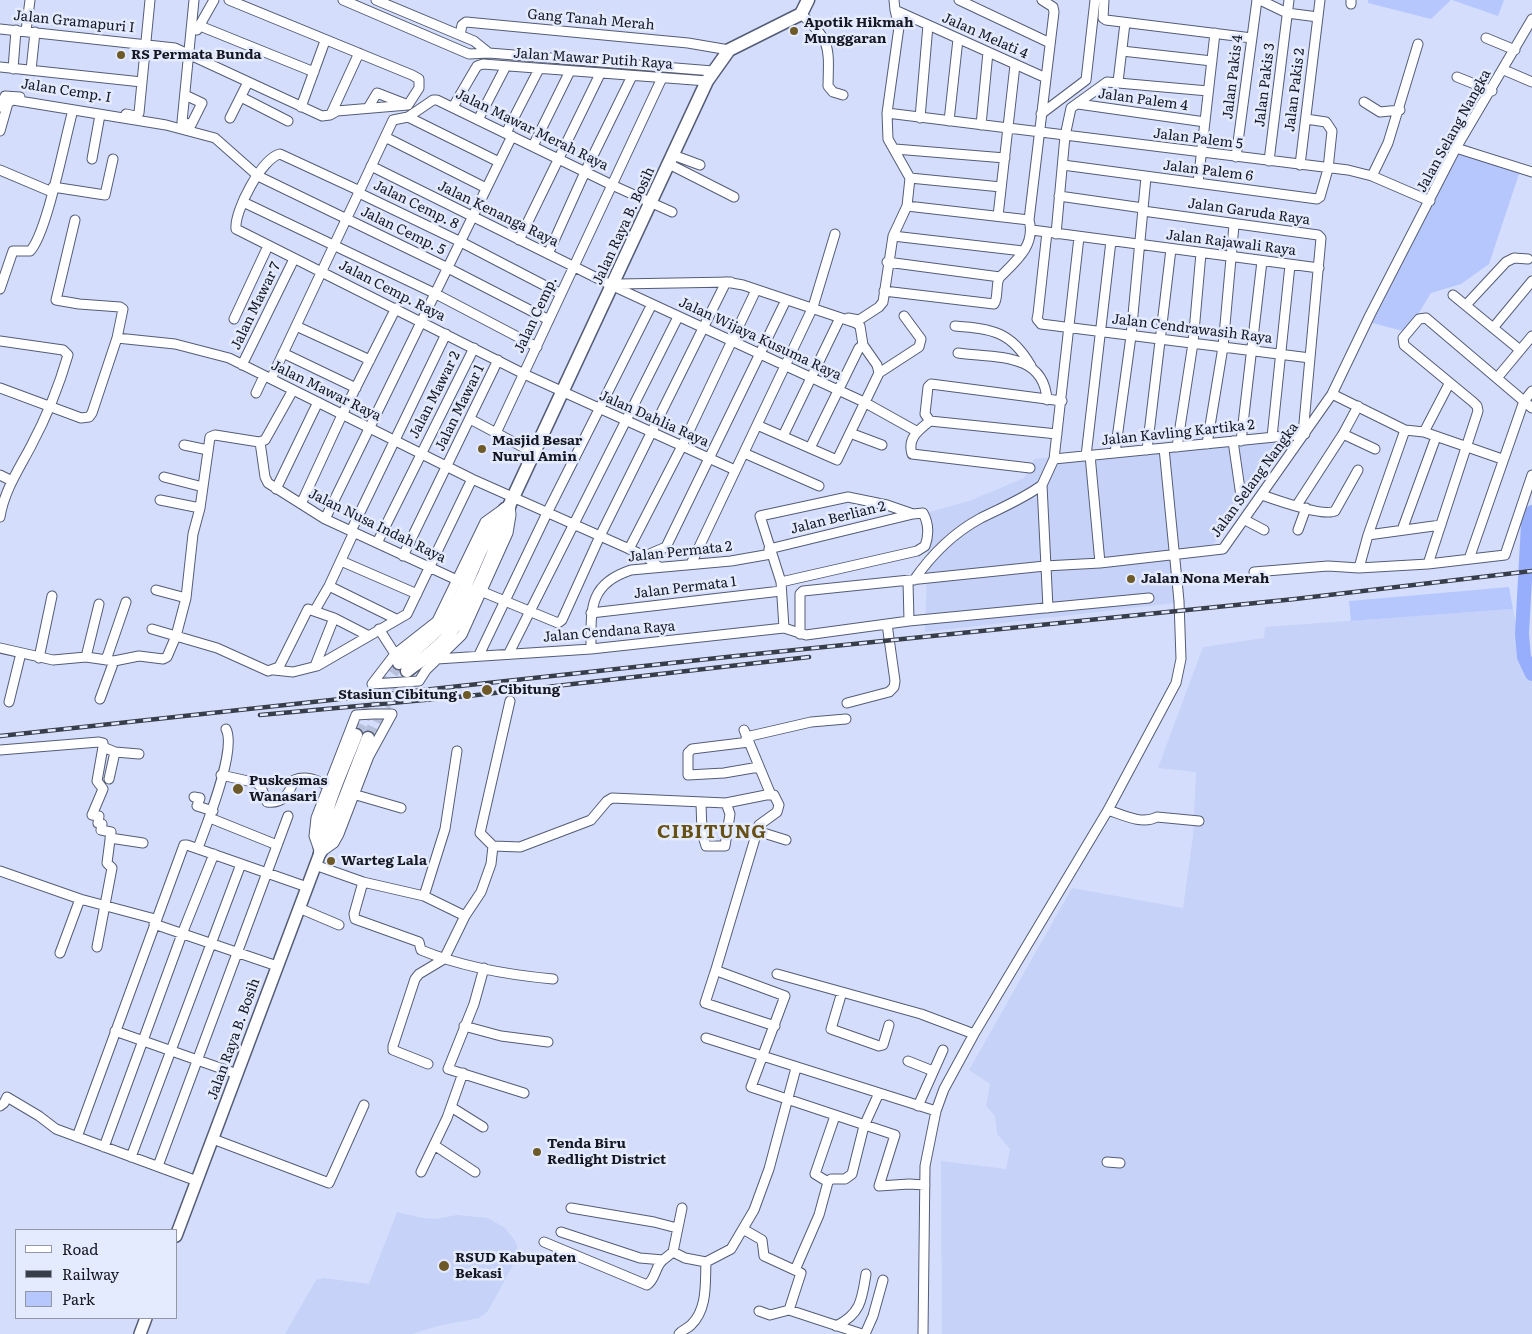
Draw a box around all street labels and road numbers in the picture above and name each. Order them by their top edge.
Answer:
street label: Gang Tanah Merah [527,6,655,34]
street label: Jalan Gramapuri I [13,7,135,37]
street label: Jalan Melati 4 [939,10,1031,62]
street label: Jalan Pakis 4 [1219,34,1247,120]
street label: Jalan Pakis 3 [1251,42,1279,128]
street label: Jalan Mawar Putih Raya [513,45,673,73]
street label: Jalan Pakis 2 [1282,47,1308,133]
street label: Jalan Selang Nangka [1413,67,1495,195]
street label: Jalan Cemp. I [20,76,112,106]
street label: Jalan Palem 4 [1097,85,1189,115]
street label: Jalan Mawar Merah Raya [453,86,611,174]
street label: Jalan Palem 5 [1152,125,1244,153]
street label: Jalan Palem 6 [1162,157,1254,185]
street label: Jalan Raya B. Bosih [589,164,659,288]
street label: Jalan Cemp. 8 [371,177,461,233]
street label: Jalan Kenanga Raya [435,177,561,251]
street label: Jalan Garuda Raya [1187,195,1311,229]
street label: Jalan Cemp. 5 [358,203,448,259]
street label: Jalan Rajawali Raya [1165,227,1297,259]
street label: Jalan Cemp. Raya [336,257,448,325]
street label: Jalan Mawar 7 [228,259,284,353]
street label: Jalan Cemp. [511,274,561,356]
street label: Jalan Wijaya Kusuma Raya [676,294,844,384]
street label: Jalan Cendrawasih Raya [1111,311,1273,347]
street label: Jalan Mawar 2 [406,349,464,441]
street label: Jalan Mawar Raya [268,357,384,425]
street label: Jalan Mawar 1 [432,362,488,454]
street label: Jalan Dahlia Raya [597,387,711,451]
street label: Jalan Kavling Kartika 2 [1101,417,1255,449]
street label: Jalan Selang Nangka [1208,419,1302,541]
street label: Jalan Nusa Indah Raya [306,485,448,567]
street label: Jalan Berlian 2 [789,498,887,538]
street label: Jalan Permata 2 [627,538,733,566]
street label: Jalan Permata 1 [633,573,737,603]
street label: Jalan Cendana Raya [542,618,676,646]
street label: Jalan Raya B. Bosih [204,976,264,1102]

